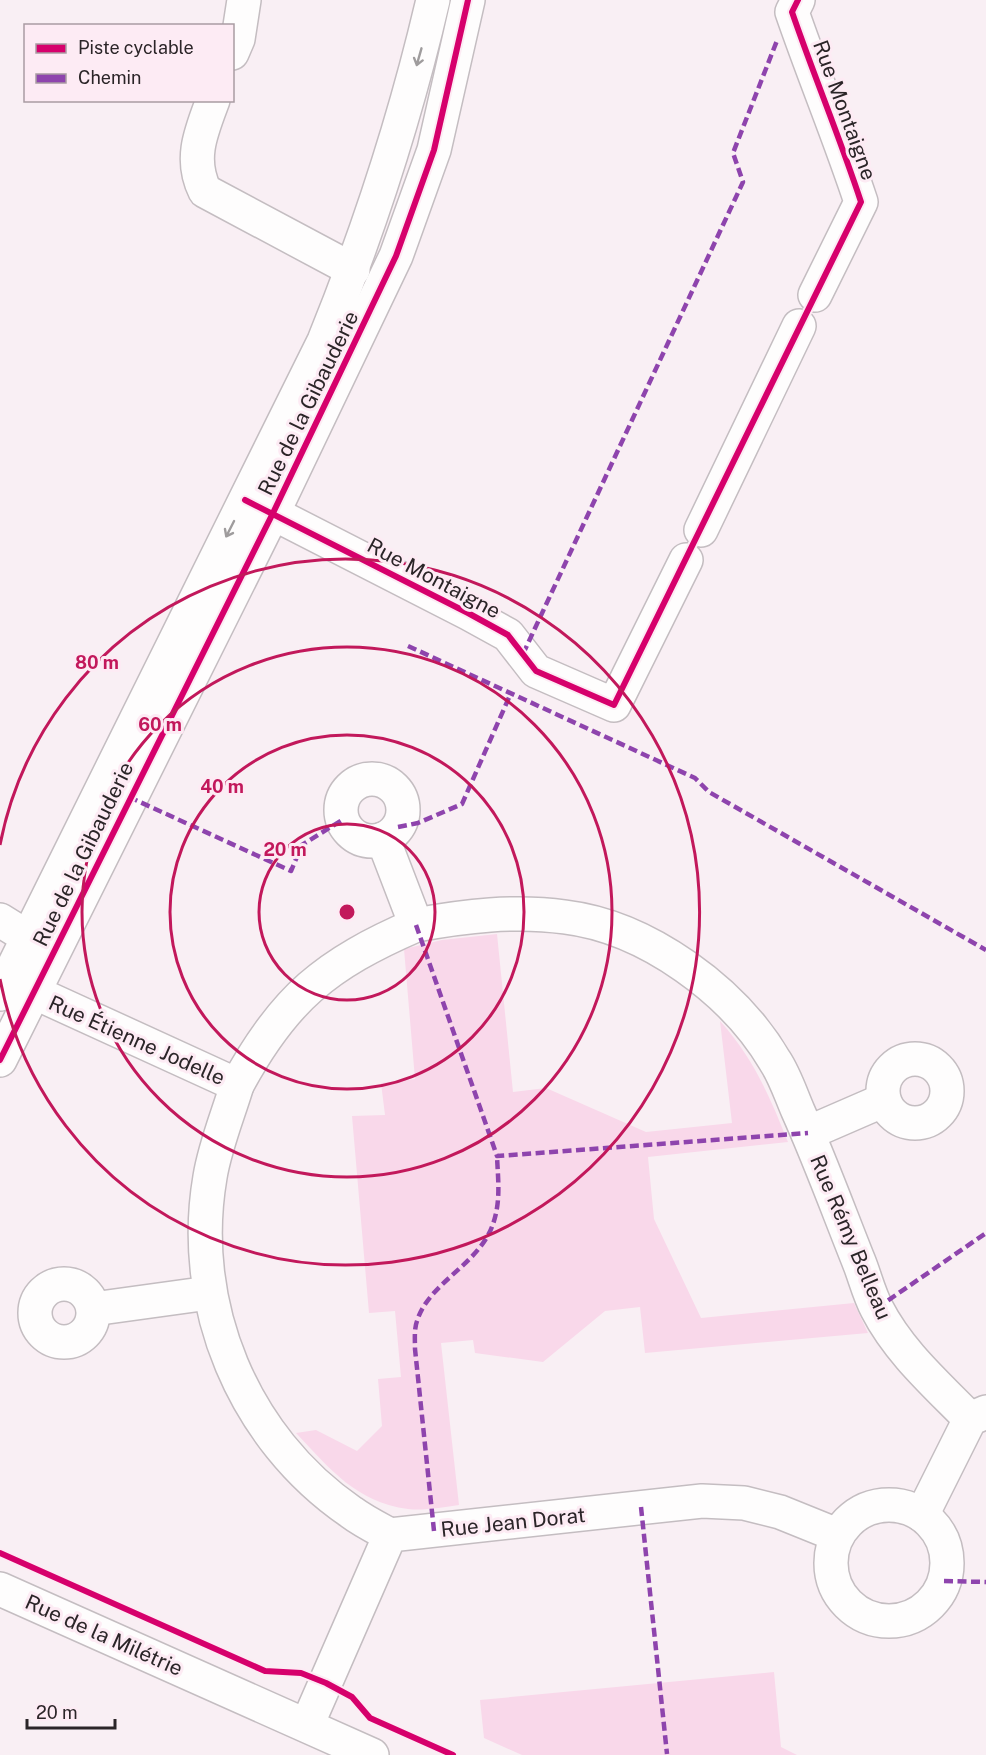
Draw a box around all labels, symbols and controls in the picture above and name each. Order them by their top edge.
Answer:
legend [24,24,234,102]
text: Piste cyclable [78,37,194,58]
street label: Rue Montaigne [808,37,882,183]
one-way arrow [413,47,424,66]
text: Chemin [78,67,142,88]
street label: Rue de la Gibauderie [253,307,363,499]
one-way arrow [224,520,236,537]
street label: Rue Montaigne [363,532,505,624]
text: 80 m [75,652,119,673]
text: 60 m [138,714,182,735]
street label: Rue de la Gibauderie [28,758,138,950]
text: 40 m [200,776,244,797]
text: 20 m [263,839,307,860]
centre of rings [337,902,357,922]
street label: Rue Étienne Jodelle [45,990,229,1090]
street label: Rue Rémy Belleau [805,1151,897,1323]
street label: Rue Jean Dorat [439,1502,587,1542]
street label: Rue de la Milétrie [21,1589,187,1681]
scale bar [27,1692,116,1730]
text: 20 m [36,1702,78,1723]

